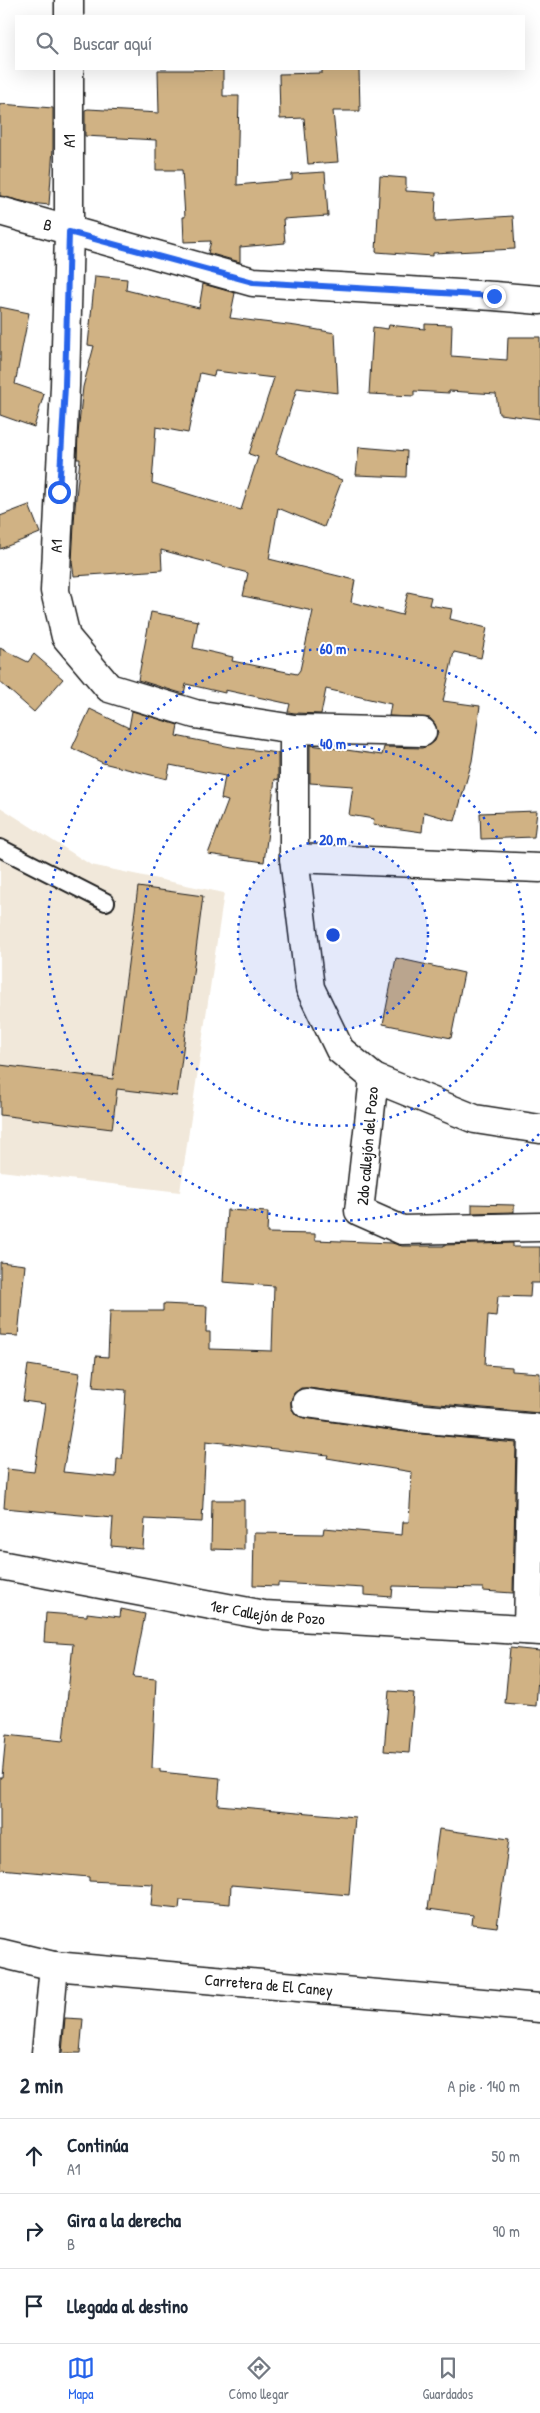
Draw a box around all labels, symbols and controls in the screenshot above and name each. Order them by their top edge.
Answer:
search box [15,15,525,70]
icon: search [33,29,61,57]
text: Buscar aquí [73,30,152,56]
street label: A1 [58,134,80,148]
street label: B [41,213,55,236]
route end [483,285,506,308]
route start [48,481,71,504]
street label: A1 [45,539,67,553]
text: 60 m [320,638,346,659]
text: 40 m [320,733,346,754]
text: 20 m [319,829,347,850]
centre of rings [324,926,342,944]
street label: 2do callejón del Pozo [351,1085,383,1206]
street label: 1er Callejón de Pozo [209,1594,326,1630]
street label: Carretera de El Caney [204,1968,334,2001]
text: 2 min [20,2071,63,2100]
text: A pie · 140 m [448,2075,520,2097]
text: Continúa [67,2132,128,2158]
icon: ahead [20,2142,48,2170]
text: 50 m [492,2145,520,2167]
text: A1 [67,2158,81,2180]
text: Gira a la derecha [67,2207,181,2233]
icon: right [20,2217,48,2245]
text: 90 m [492,2220,520,2242]
text: B [67,2233,75,2255]
icon: arrive [20,2292,48,2320]
text: Llegada al destino [67,2293,188,2319]
tab: Mapa [67,2354,95,2403]
tab: Cómo llegar [228,2354,289,2403]
tab: Guardados [423,2354,473,2403]

